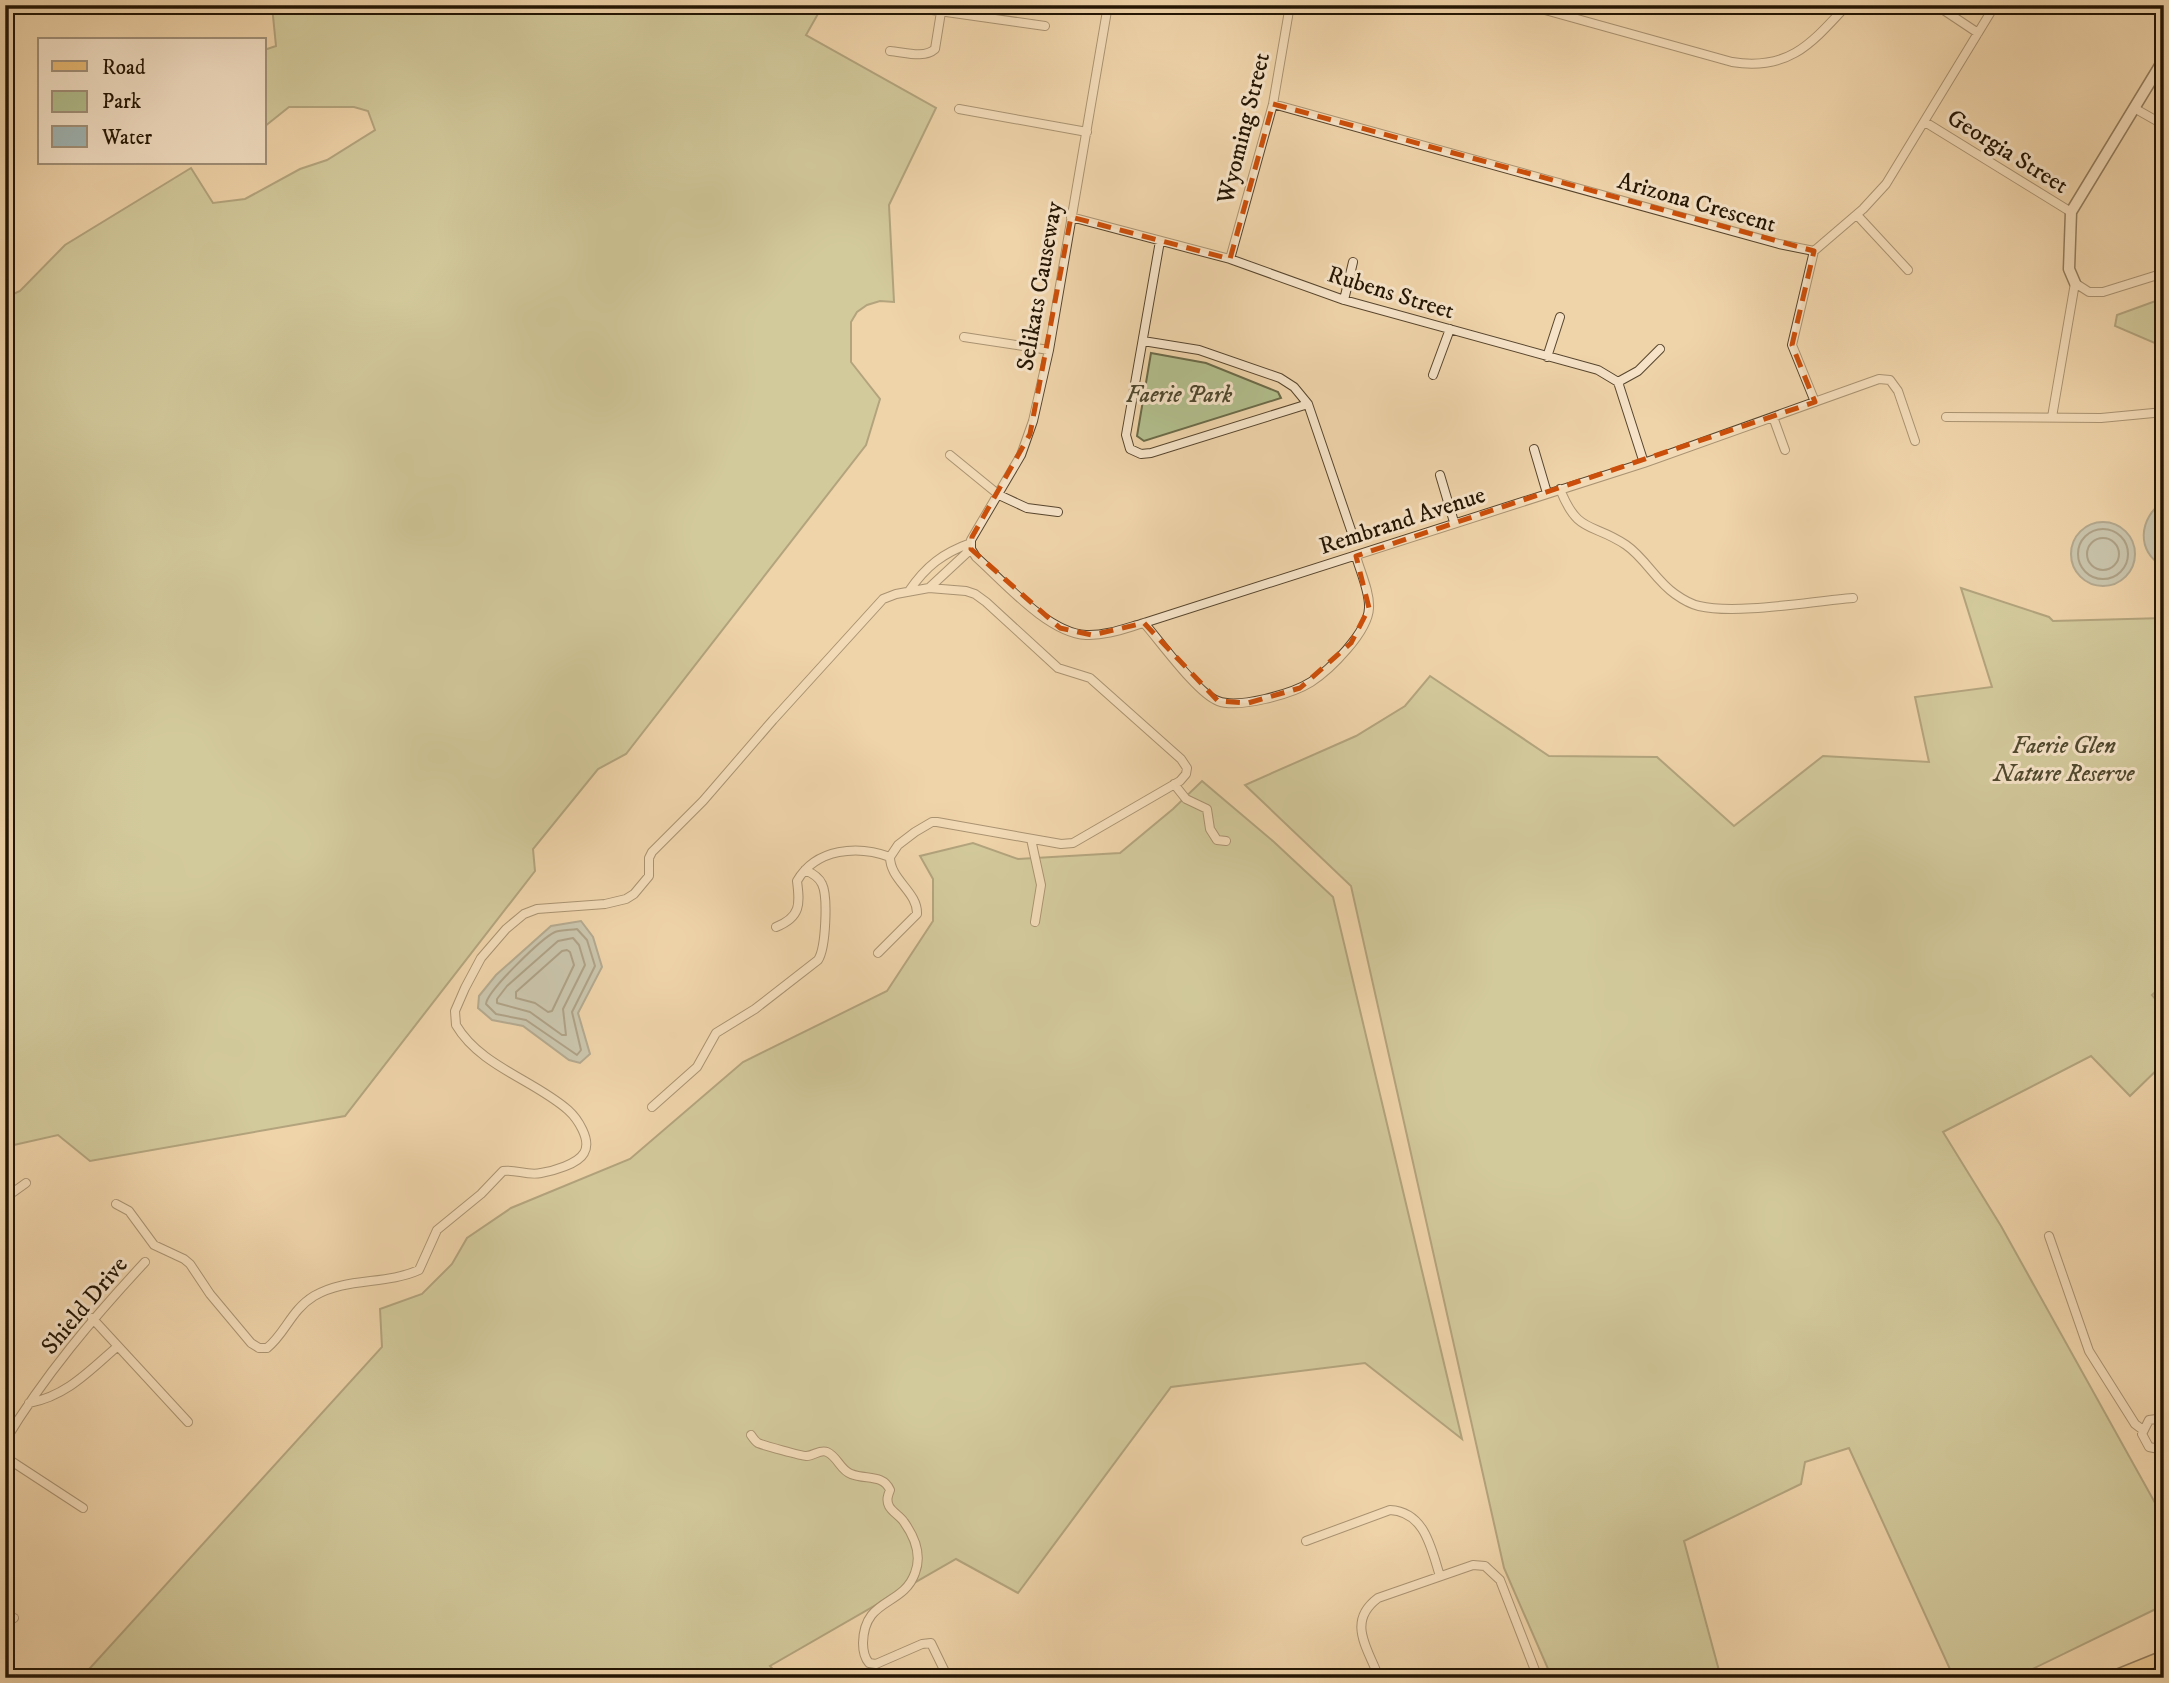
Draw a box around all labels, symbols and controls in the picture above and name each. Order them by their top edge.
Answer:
legend [38,38,266,164]
street label: Wyoming Street [1210,49,1277,208]
text: Road [102,55,146,81]
text: Park [102,89,142,115]
street label: Georgia Street [1941,103,2074,201]
text: Water [101,125,152,151]
street label: Arizona Crescent [1614,166,1780,240]
street label: Selikats Causeway [1010,199,1070,373]
street label: Rubens Street [1324,259,1458,327]
park label: Faerie Park [1126,380,1232,410]
street label: Rembrand Avenue [1316,480,1489,562]
park label: Faerie Glen Nature Reserve [1992,731,2135,789]
street label: Shield Drive [35,1250,135,1361]

